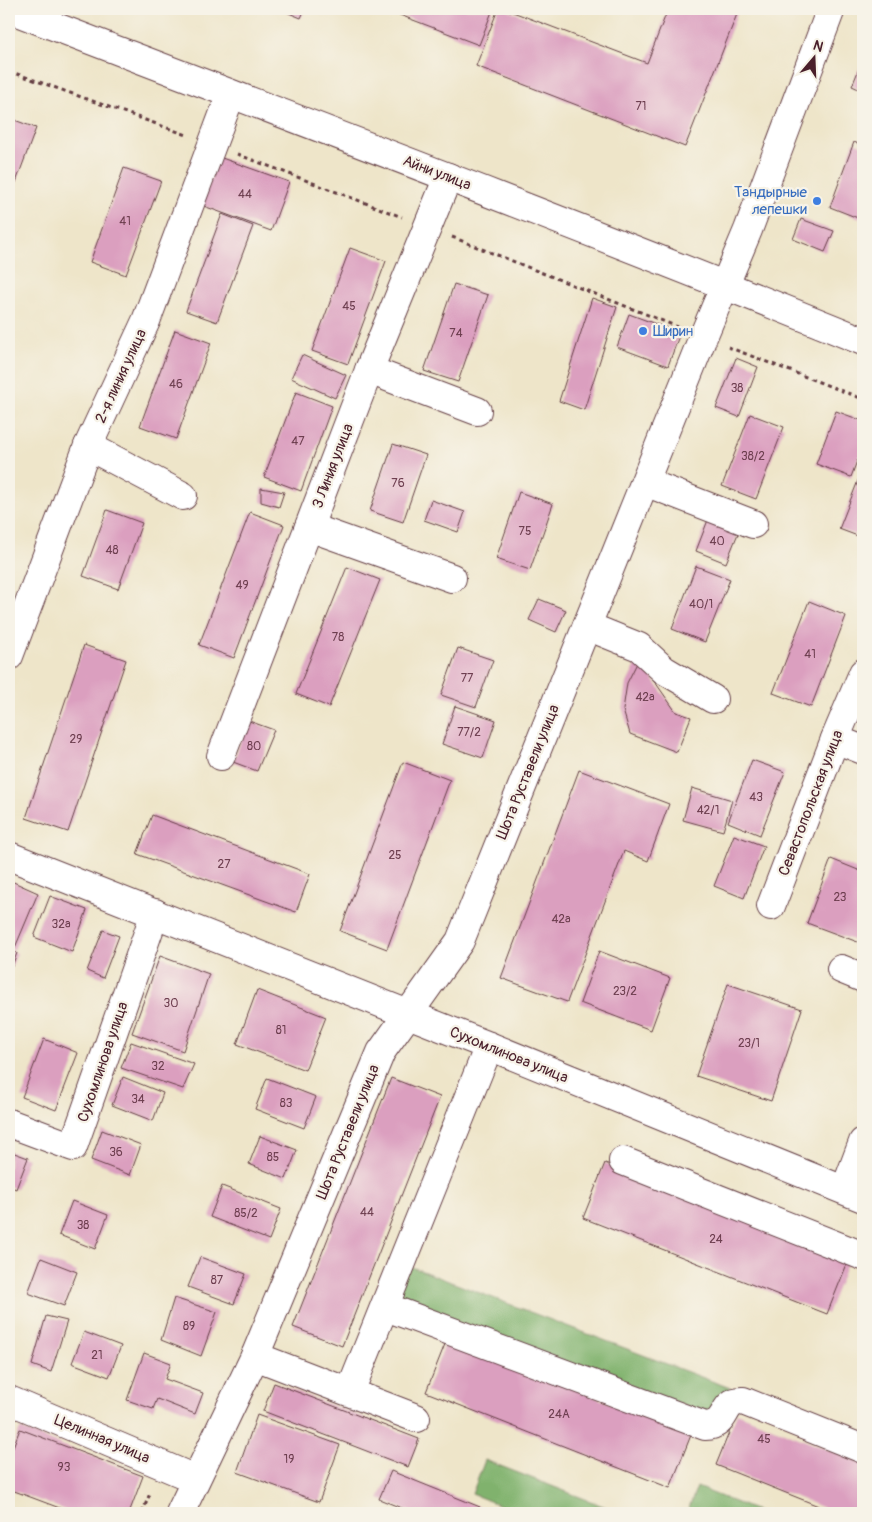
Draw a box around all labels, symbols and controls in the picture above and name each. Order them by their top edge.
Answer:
north arrow [790,32,840,82]
text: N [811,37,825,56]
house number: 71 [635,99,647,114]
street label: Айни улица [400,151,474,195]
place label: Тандырные лепешки [734,183,808,219]
house number: 44 [238,187,252,202]
marker: Тандырные лепешки [811,195,823,207]
house number: 41 [119,214,131,229]
house number: 45 [342,299,356,314]
place label: Ширин [653,322,693,341]
marker: Ширин [637,325,649,337]
street label: 2-я линия улица [91,326,151,426]
house number: 74 [449,326,463,341]
house number: 46 [169,377,183,392]
house number: 38 [731,381,743,396]
street label: 3 Линия улица [308,421,358,511]
house number: 47 [291,434,305,449]
house number: 38/2 [741,449,765,464]
house number: 76 [391,476,405,491]
house number: 75 [519,524,531,539]
house number: 40 [709,534,725,549]
house number: 48 [105,543,119,558]
house number: 49 [235,578,249,593]
house number: 40/1 [689,597,713,612]
house number: 78 [332,630,344,645]
house number: 41 [804,647,816,662]
house number: 77 [461,671,474,686]
house number: 42а [635,690,655,705]
street label: Шота Руставели улица [492,702,564,842]
house number: 77/2 [457,725,481,740]
street label: Севастопольская улица [774,728,848,878]
house number: 29 [70,732,82,747]
house number: 80 [247,739,261,754]
house number: 43 [749,790,763,805]
house number: 42/1 [697,803,719,818]
house number: 25 [388,848,402,863]
house number: 27 [217,857,231,872]
house number: 23 [833,890,847,905]
house number: 42а [551,912,571,927]
house number: 32a [52,917,71,932]
house number: 23/2 [613,984,637,999]
house number: 30 [164,996,178,1011]
street label: Сухомлинова улица [73,999,133,1125]
house number: 81 [276,1023,286,1038]
street label: Сухомлинова улица [447,1023,571,1087]
house number: 23/1 [738,1036,760,1051]
house number: 32 [151,1059,165,1074]
street label: Шота Руставели улица [312,1062,384,1202]
house number: 34 [131,1092,145,1107]
house number: 83 [280,1096,293,1111]
house number: 36 [109,1145,123,1160]
house number: 85 [267,1150,279,1165]
house number: 44 [360,1205,374,1220]
house number: 85/2 [234,1206,258,1221]
house number: 38 [77,1218,89,1233]
house number: 24 [709,1232,723,1247]
house number: 87 [211,1273,224,1288]
house number: 89 [183,1319,195,1334]
house number: 21 [91,1348,103,1363]
house number: 24А [548,1407,570,1422]
street label: Целинная улица [51,1410,153,1468]
house number: 45 [757,1432,771,1447]
house number: 19 [284,1452,294,1467]
house number: 93 [58,1460,71,1475]

